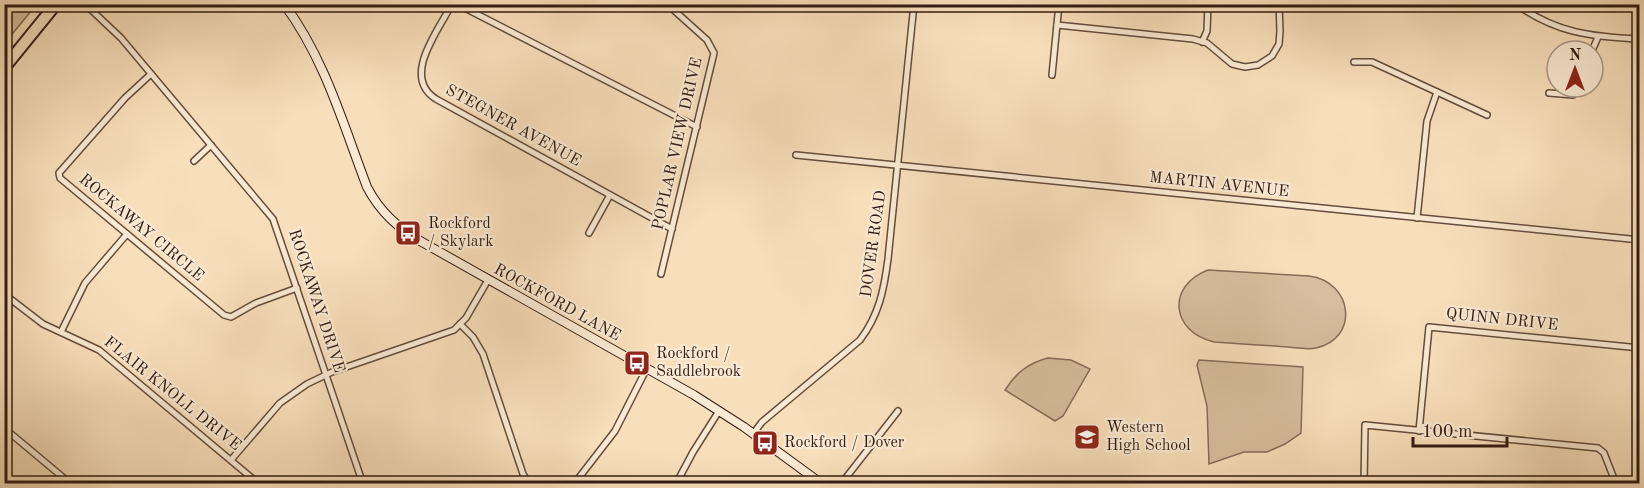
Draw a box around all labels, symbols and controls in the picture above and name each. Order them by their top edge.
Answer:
north arrow [1545,39,1605,99]
text: N [1569,48,1582,64]
street label: POPLAR VIEW DRIVE [650,56,706,232]
street label: STEGNER AVENUE [443,82,583,170]
street label: MARTIN AVENUE [1148,170,1290,200]
street label: ROCKAWAY CIRCLE [76,171,206,285]
street label: DOVER ROAD [859,189,889,299]
place label: Rockford / Skylark [428,216,494,250]
bus stop icon: Rockford / Skylark [393,218,423,248]
street label: ROCKAWAY DRIVE [285,227,347,375]
street label: ROCKFORD LANE [491,262,623,344]
street label: QUINN DRIVE [1445,306,1559,334]
street label: FLAIR KNOLL DRIVE [100,334,244,454]
place label: Rockford / Saddlebrook [656,346,741,380]
bus stop icon: Rockford / Saddlebrook [622,348,652,378]
scale bar [1413,410,1508,448]
place label: Western High School [1106,420,1191,454]
school or university icon: Western High School [1072,422,1102,452]
text: 100 m [1422,423,1473,441]
bus stop icon: Rockford / Dover [750,428,780,458]
place label: Rockford / Dover [784,435,905,451]

